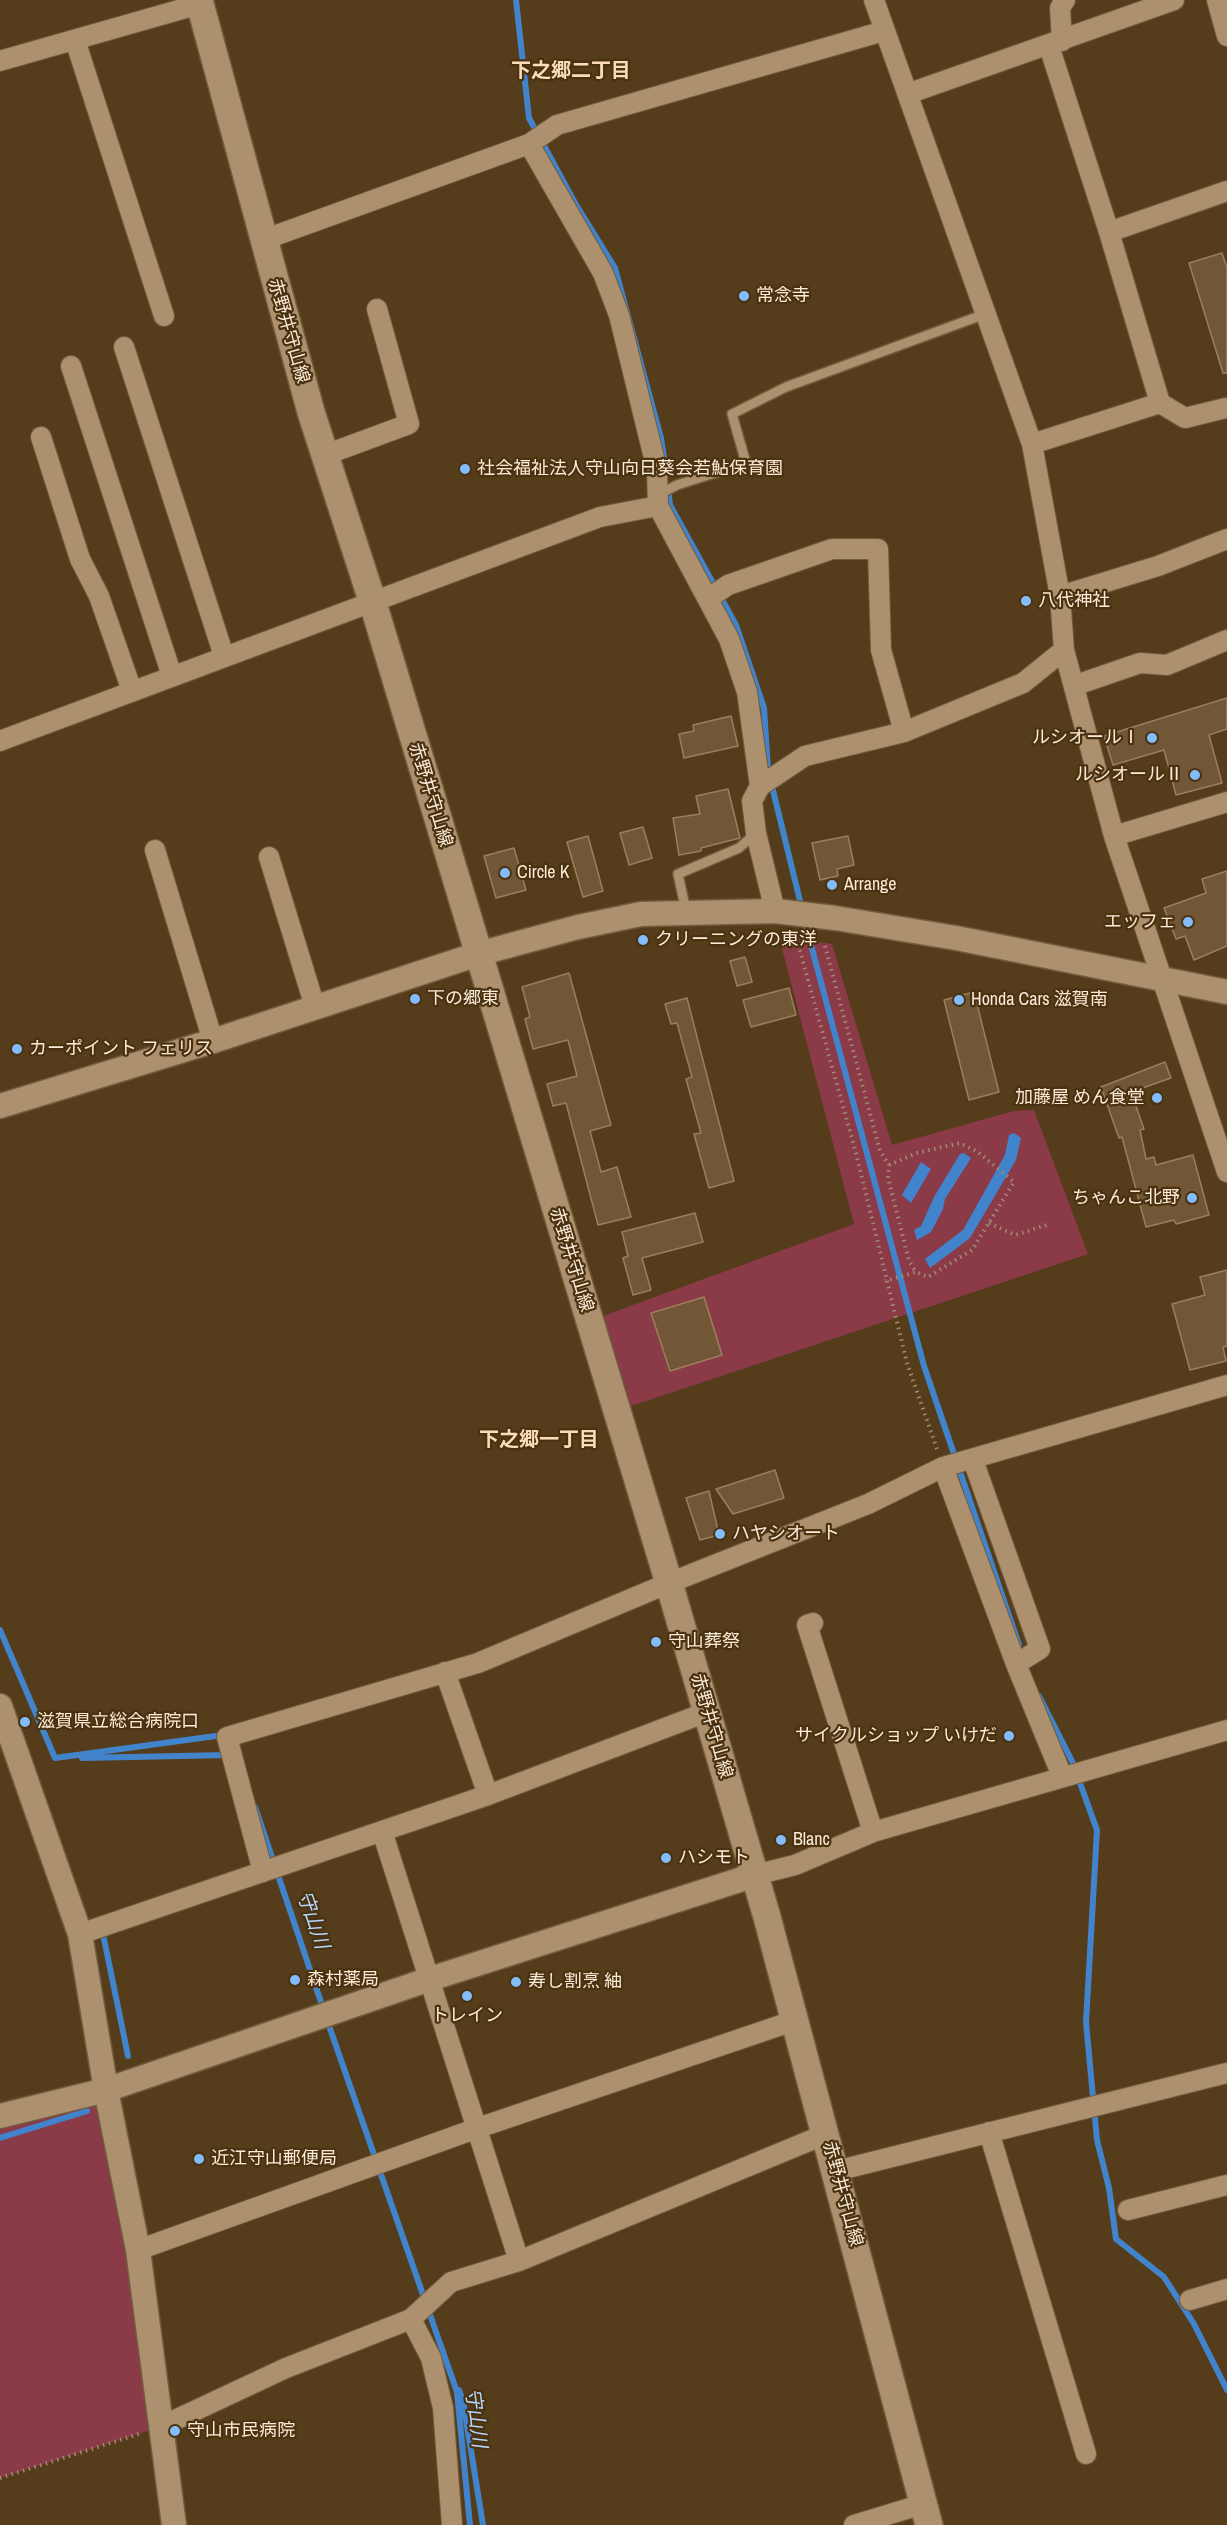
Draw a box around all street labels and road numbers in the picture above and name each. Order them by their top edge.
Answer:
street label: 赤野井守山線 [263,276,313,386]
street label: 赤野井守山線 [404,740,456,850]
street label: 赤野井守山線 [545,1205,597,1315]
street label: 赤野井守山線 [686,1671,736,1781]
street label: 赤野井守山線 [818,2139,866,2249]

